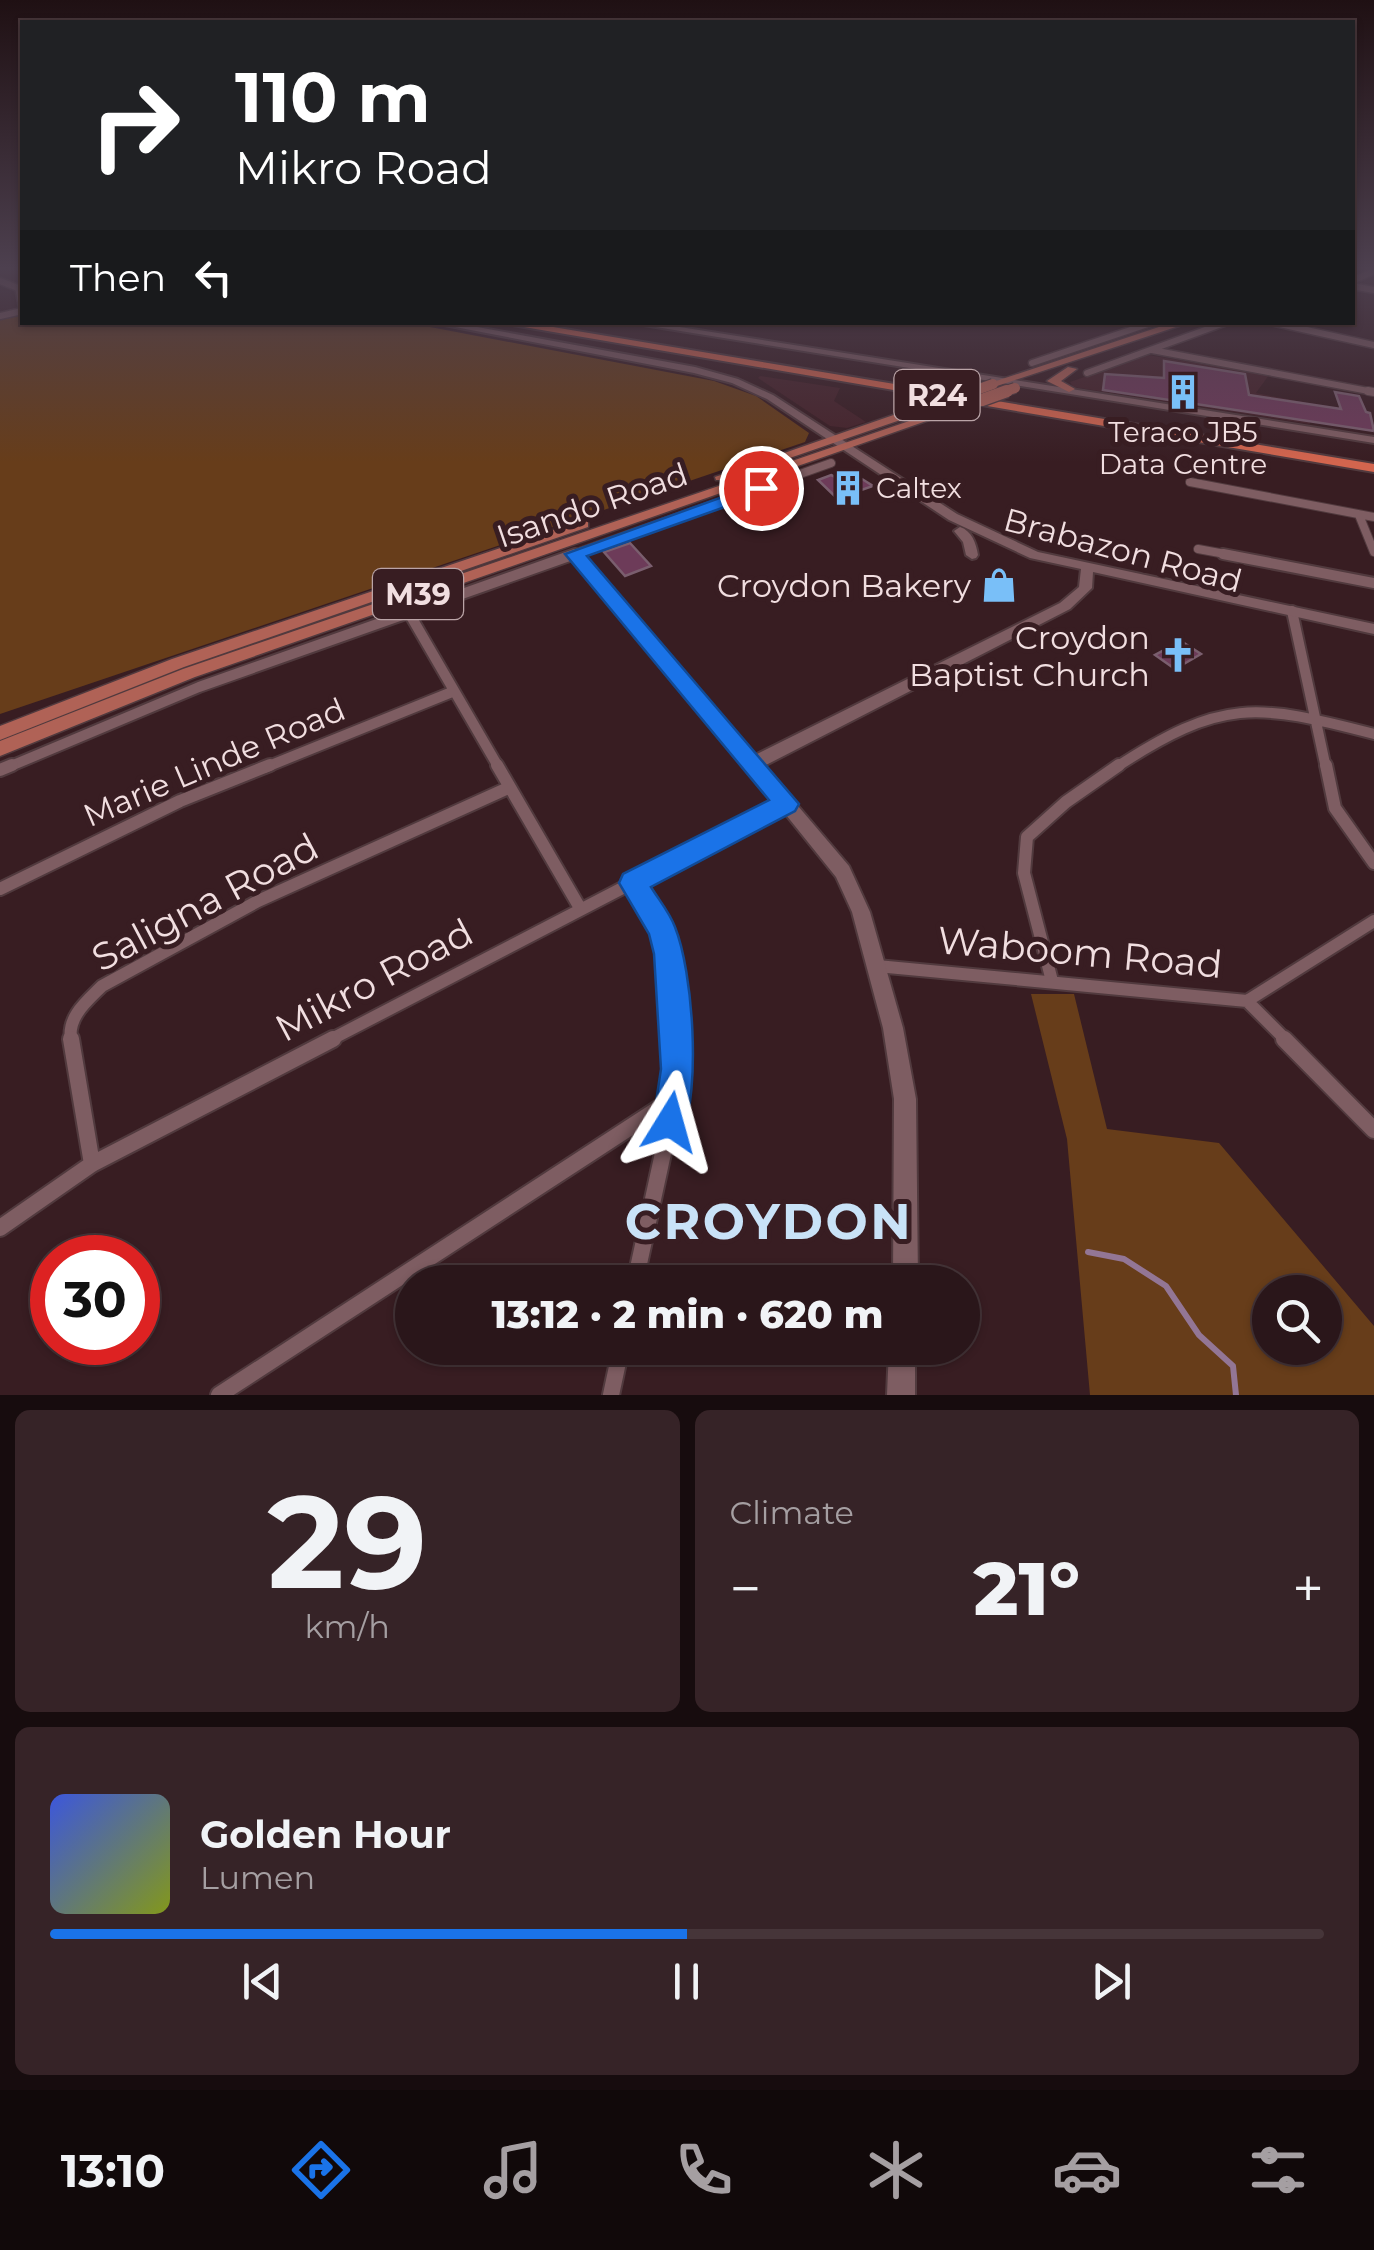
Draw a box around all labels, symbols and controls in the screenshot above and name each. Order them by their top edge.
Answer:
text: 110 m [235,54,431,140]
icon: right [70,60,200,190]
text: Mikro Road [235,140,492,195]
icon: left [186,250,241,305]
text: Then [70,254,166,301]
road number: R24 [894,370,980,420]
building icon: Teraco JB5 Data Centre [1164,373,1202,411]
place label: Teraco JB5 Data Centre [1099,415,1267,481]
pin [719,446,804,531]
street label: Isando Road [491,454,693,556]
icon: arrive [734,461,789,516]
building icon: Caltex [829,469,867,507]
place label: Caltex [876,471,962,505]
street label: Brabazon Road [1000,499,1246,601]
place label: Croydon Bakery [717,566,972,605]
shop icon: Croydon Bakery [980,566,1018,604]
road number: M39 [373,569,463,619]
place label: Croydon Baptist Church [909,618,1150,694]
church icon: Croydon Baptist Church [1159,636,1197,674]
street label: Marie Linde Road [77,689,351,835]
street label: Saligna Road [84,823,326,981]
street label: Mikro Road [267,908,481,1052]
street label: Waboom Road [936,916,1224,988]
position arrow [618,1070,722,1174]
district label: CROYDON [625,1191,913,1252]
speed limit sign: 30 [30,1235,160,1365]
map controls [1252,1275,1342,1365]
button: search [1252,1275,1342,1365]
text: 13:12 · 2 min · 620 m [491,1291,884,1338]
text: 29 [267,1462,427,1621]
text: Climate [730,1493,854,1532]
text: 21° [973,1542,1080,1634]
text: − [730,1555,761,1622]
text: + [1292,1555,1324,1622]
text: km/h [305,1607,390,1646]
text: Golden Hour [200,1811,451,1858]
text: Lumen [200,1858,315,1897]
icon: previous [235,1954,290,2009]
icon: pause [659,1954,714,2009]
icon: next [1084,1954,1139,2009]
icon: directions [286,2135,356,2205]
icon: music [478,2135,548,2205]
icon: phone [669,2135,739,2205]
icon: climate [861,2135,931,2205]
icon: car [1052,2135,1122,2205]
icon: filters [1243,2135,1313,2205]
text: 13:10 [61,2143,165,2198]

